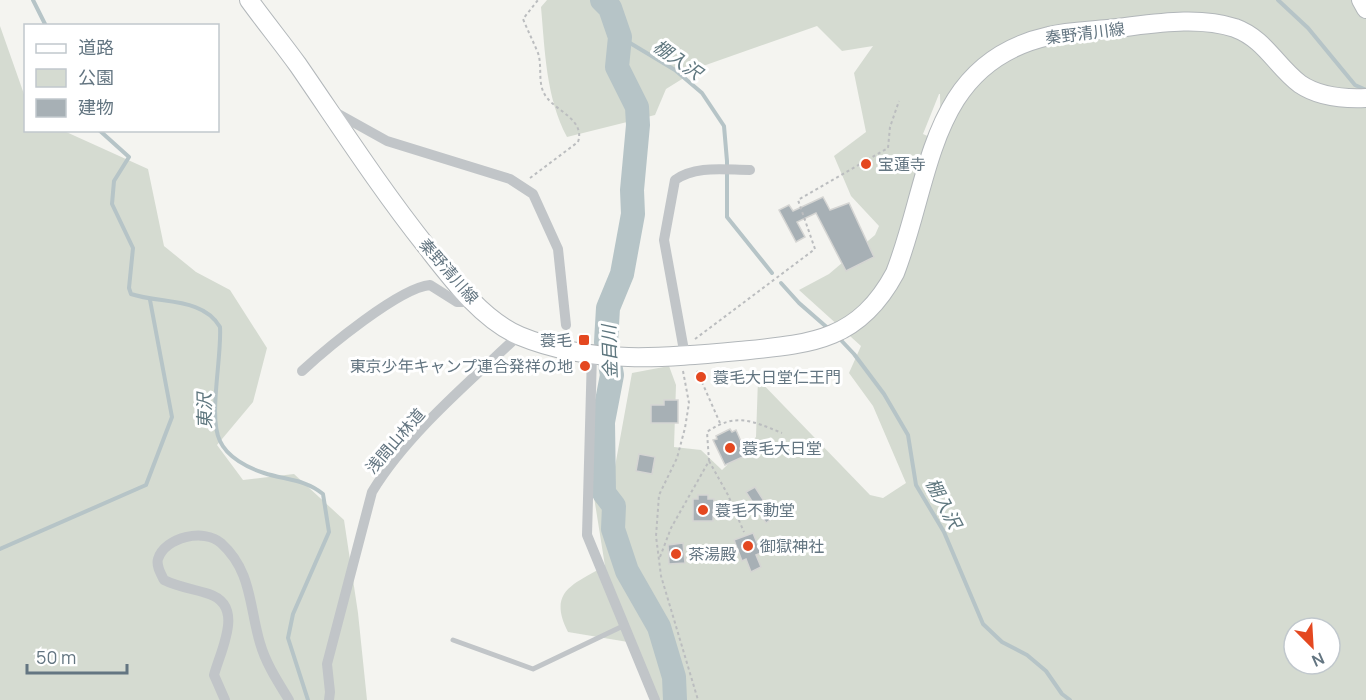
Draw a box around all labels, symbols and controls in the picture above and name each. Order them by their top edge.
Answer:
street label: 秦野清川線 [1044,17,1126,49]
legend [24,24,219,132]
water label: 棚入沢 [649,34,709,85]
text: 道路 [78,35,114,59]
text: 公園 [78,65,114,89]
text: 建物 [78,95,114,119]
place label: 宝蓮寺 [878,153,926,175]
marker: 宝蓮寺 [859,157,873,171]
street label: 秦野清川線 [414,234,484,308]
water label: 金目川 [596,323,622,379]
place label: 蓑毛 [540,329,572,351]
marker: 蓑毛 [577,333,591,347]
place label: 東京少年キャンプ連合発祥の地 [349,355,573,377]
marker: 東京少年キャンプ連合発祥の地 [578,359,592,373]
place label: 蓑毛大日堂仁王門 [713,366,841,388]
marker: 蓑毛大日堂仁王門 [694,370,708,384]
water label: 東沢 [192,391,216,429]
street label: 浅間山林道 [360,404,430,478]
place label: 蓑毛大日堂 [742,437,822,459]
marker: 蓑毛大日堂 [723,441,737,455]
water label: 棚入沢 [921,474,968,534]
place label: 蓑毛不動堂 [715,499,795,521]
marker: 蓑毛不動堂 [696,503,710,517]
place label: 御獄神社 [760,535,824,557]
marker: 御獄神社 [741,539,755,553]
place label: 茶湯殿 [688,543,736,565]
marker: 茶湯殿 [669,547,683,561]
north arrow [1282,616,1342,676]
scale bar [27,637,128,675]
text: 50 m [36,645,76,669]
text: N [1308,647,1328,672]

